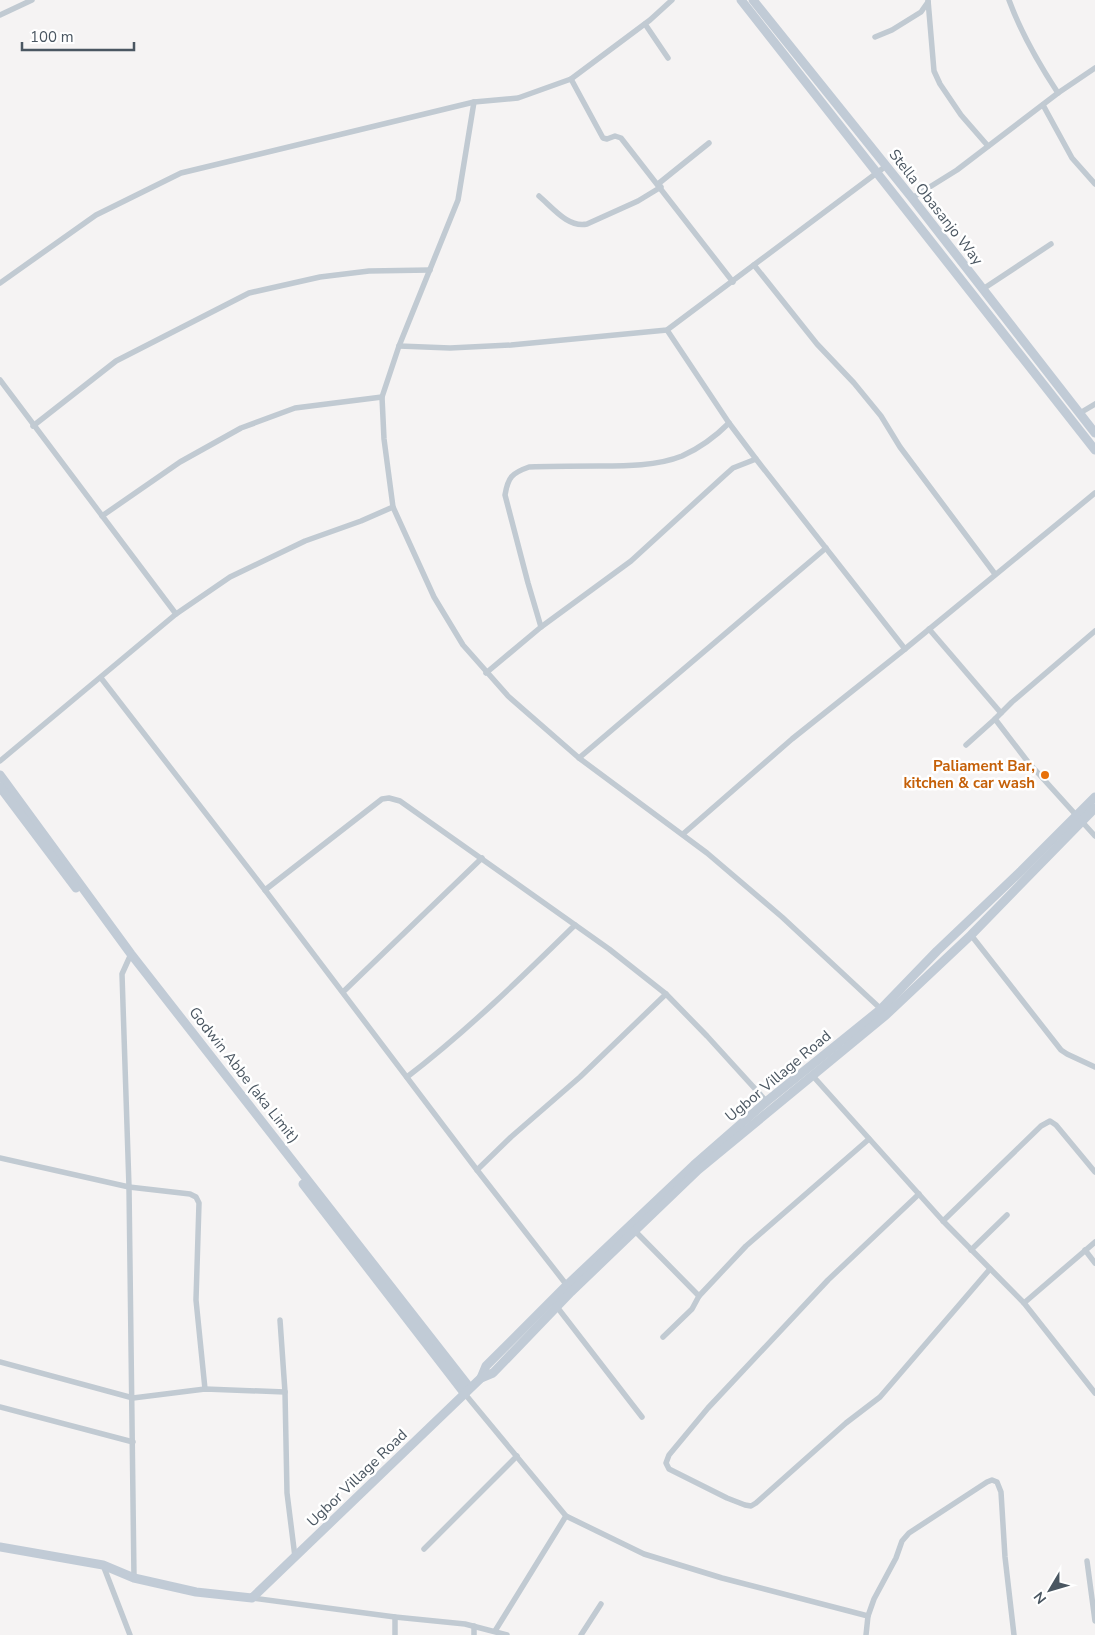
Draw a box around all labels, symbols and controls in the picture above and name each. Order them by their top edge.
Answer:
scale bar [22,20,135,52]
text: 100 m [30,27,74,47]
street label: Stella Obasanjo Way [884,145,988,269]
place label: Paliament Bar, kitchen & car wash [904,756,1035,793]
marker: Paliament Bar, kitchen & car wash [1039,769,1051,781]
street label: Godwin Abbe (aka Limit) [184,1003,304,1147]
street label: Ugbor Village Road [721,1026,835,1126]
street label: Ugbor Village Road [303,1425,411,1531]
north arrow [1025,1565,1075,1615]
text: N [1029,1588,1051,1608]

